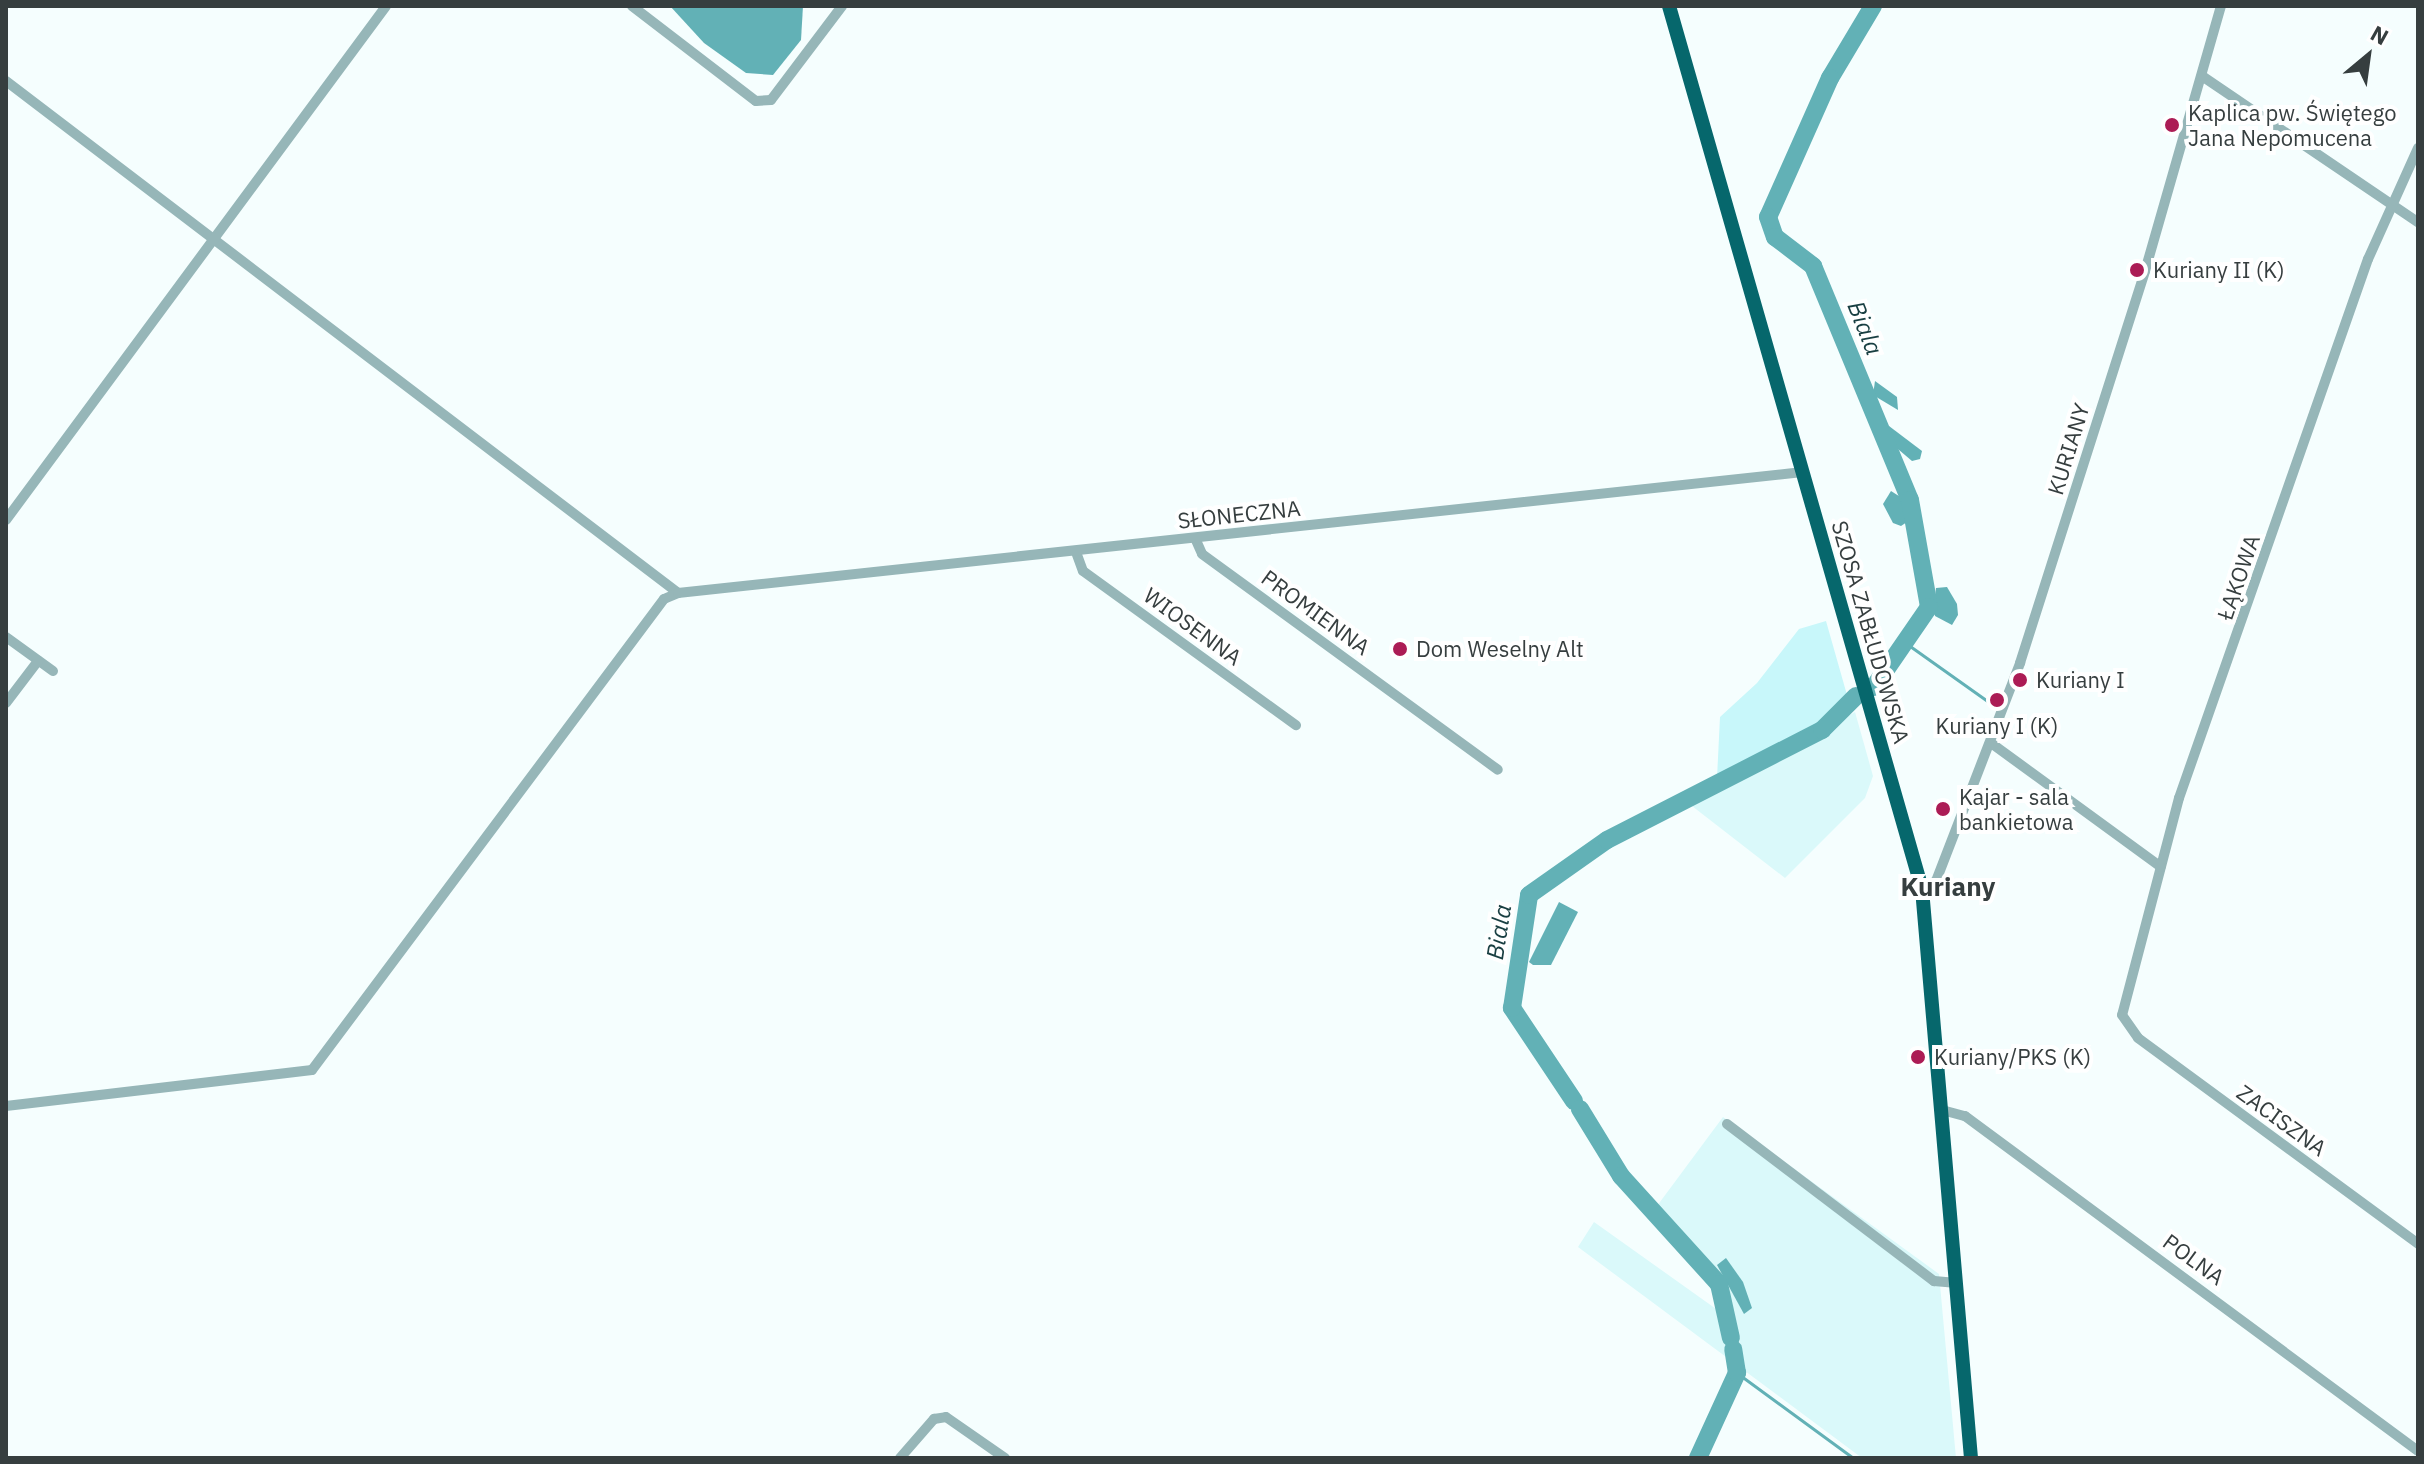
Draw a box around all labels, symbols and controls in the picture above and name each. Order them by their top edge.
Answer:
north arrow [2328,16,2408,96]
text: N [2366,18,2394,51]
place label: Kaplica pw. Świętego Jana Nepomucena [2188,99,2396,150]
marker: Kaplica pw. Świętego Jana Nepomucena [2163,116,2181,134]
place label: Kuriany II (K) [2153,257,2285,283]
marker: Kuriany II (K) [2128,261,2146,279]
water label: Biala [1841,297,1889,359]
street label: KURIANY [2042,400,2094,498]
street label: SŁONECZNA [1176,494,1302,534]
street label: SZOSA ZABŁUDOWSKA [1827,518,1915,746]
street label: ŁĄKOWA [2211,531,2265,623]
street label: PROMIENNA [1257,564,1375,660]
street label: WIOSENNA [1139,582,1247,670]
place label: Dom Weselny Alt [1416,636,1584,662]
marker: Dom Weselny Alt [1391,640,1409,658]
place label: Kuriany I [2036,667,2125,693]
marker: Kuriany I [2011,671,2029,689]
marker: Kuriany I (K) [1988,691,2006,709]
place label: Kuriany I (K) [1936,713,2058,739]
place label: Kajar - sala bankietowa [1959,783,2073,834]
marker: Kajar - sala bankietowa [1934,800,1952,818]
district label: Kuriany [1901,871,1995,903]
water label: Biala [1480,902,1518,962]
place label: Kuriany/PKS (K) [1934,1044,2091,1070]
marker: Kuriany/PKS (K) [1909,1048,1927,1066]
street label: ZACISZNA [2232,1079,2332,1161]
street label: POLNA [2158,1228,2230,1290]

